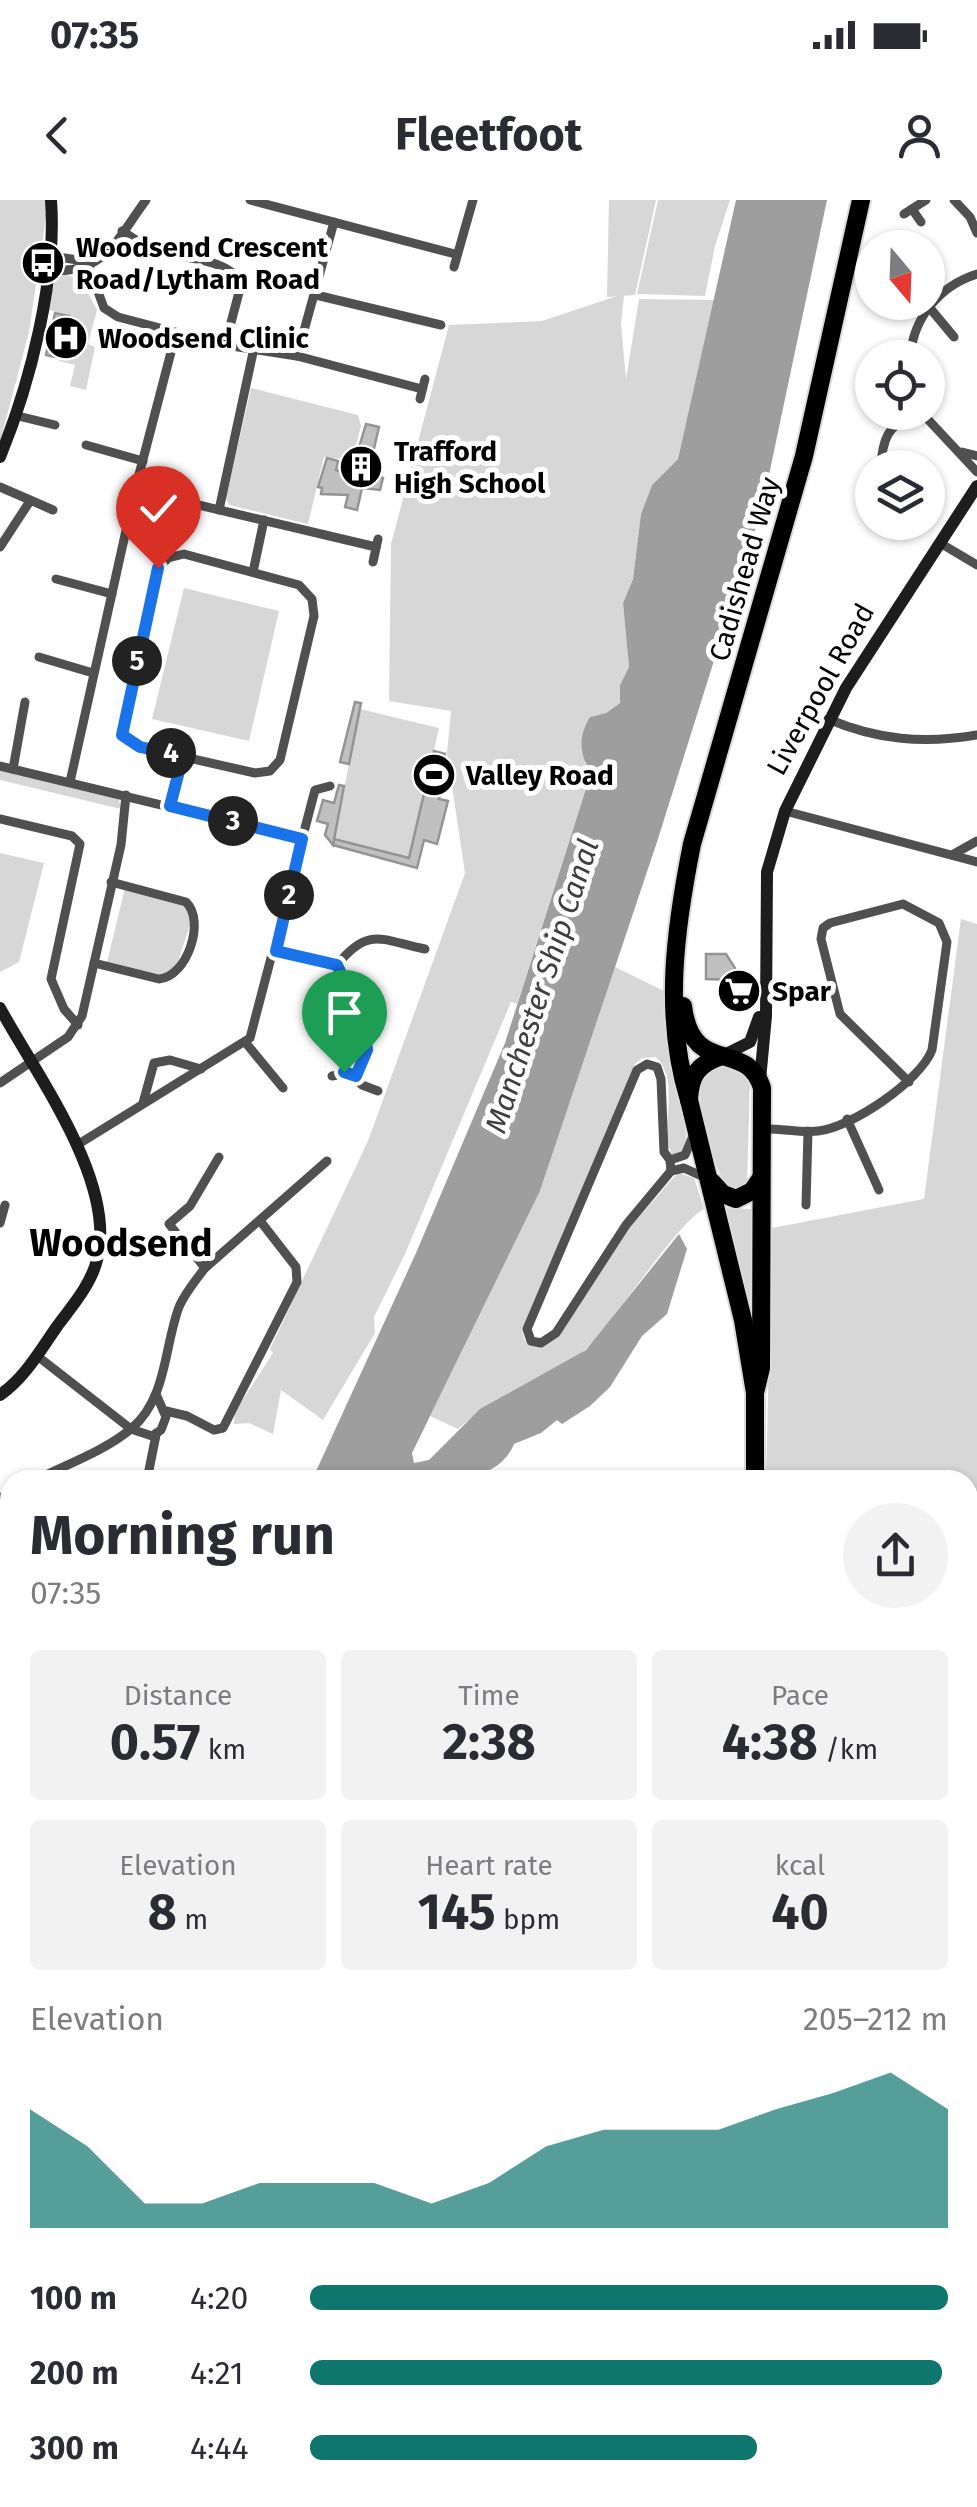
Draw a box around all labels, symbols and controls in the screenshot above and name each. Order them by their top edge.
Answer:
text: 07:35 [50,12,139,58]
icon: back [30,108,85,163]
text: Fleetfoot [395,108,582,162]
icon: person [892,108,947,163]
north arrow [855,230,945,320]
map controls [855,230,945,540]
place label: Woodsend Crescent Road/Lytham Road [76,231,329,296]
bus stop icon: Woodsend Crescent Road/Lytham Road [20,240,66,286]
hospital icon: Woodsend Clinic [43,315,89,361]
place label: Woodsend Clinic [98,322,310,355]
button: locate [855,340,945,430]
place label: Trafford High School [394,435,546,500]
building icon: Trafford High School [338,444,384,490]
button: layers [855,450,945,540]
pin [116,466,201,569]
street label: Cadishead Way [702,473,787,665]
icon: check [131,481,186,536]
street label: Liverpool Road [760,598,881,781]
pin: 5 [112,636,162,686]
text: 5 [129,644,145,677]
pin: 4 [146,728,196,778]
text: 4 [163,736,179,769]
sports icon: Valley Road [411,752,457,798]
place label: Valley Road [465,759,614,792]
pin: 3 [208,796,258,846]
text: 3 [226,804,240,837]
water label: Manchester Ship Canal [477,835,607,1137]
pin: 2 [264,870,314,920]
text: 2 [282,878,296,911]
supermarket icon: Spar [716,968,762,1014]
pin [302,970,387,1073]
place label: Spar [772,975,832,1008]
icon: arrive [317,985,372,1040]
district label: Woodsend [29,1220,213,1266]
text: Morning run [30,1503,335,1569]
button: share [843,1503,948,1608]
text: 07:35 [30,1574,101,1612]
text: Distance [124,1679,232,1712]
text: Time [458,1679,520,1712]
text: Pace [771,1679,829,1712]
text: 0.57 [110,1712,200,1772]
text: 2:38 [442,1712,536,1772]
text: 4:38 [722,1712,818,1772]
text: km [200,1733,246,1766]
text: /km [818,1733,878,1766]
text: Elevation [119,1849,237,1882]
text: Heart rate [425,1849,553,1882]
text: kcal [775,1849,825,1882]
text: 8 [148,1882,177,1942]
text: 145 [418,1882,496,1942]
text: 40 [771,1882,829,1942]
text: m [177,1903,208,1936]
text: bpm [496,1903,560,1936]
text: Elevation [30,2000,164,2038]
text: 205–212 m [803,2000,948,2038]
text: 100 m [30,2279,117,2317]
text: 4:20 [190,2279,248,2317]
text: 200 m [30,2354,119,2392]
text: 4:21 [190,2354,244,2392]
text: 300 m [30,2429,119,2467]
text: 4:44 [190,2429,249,2467]

